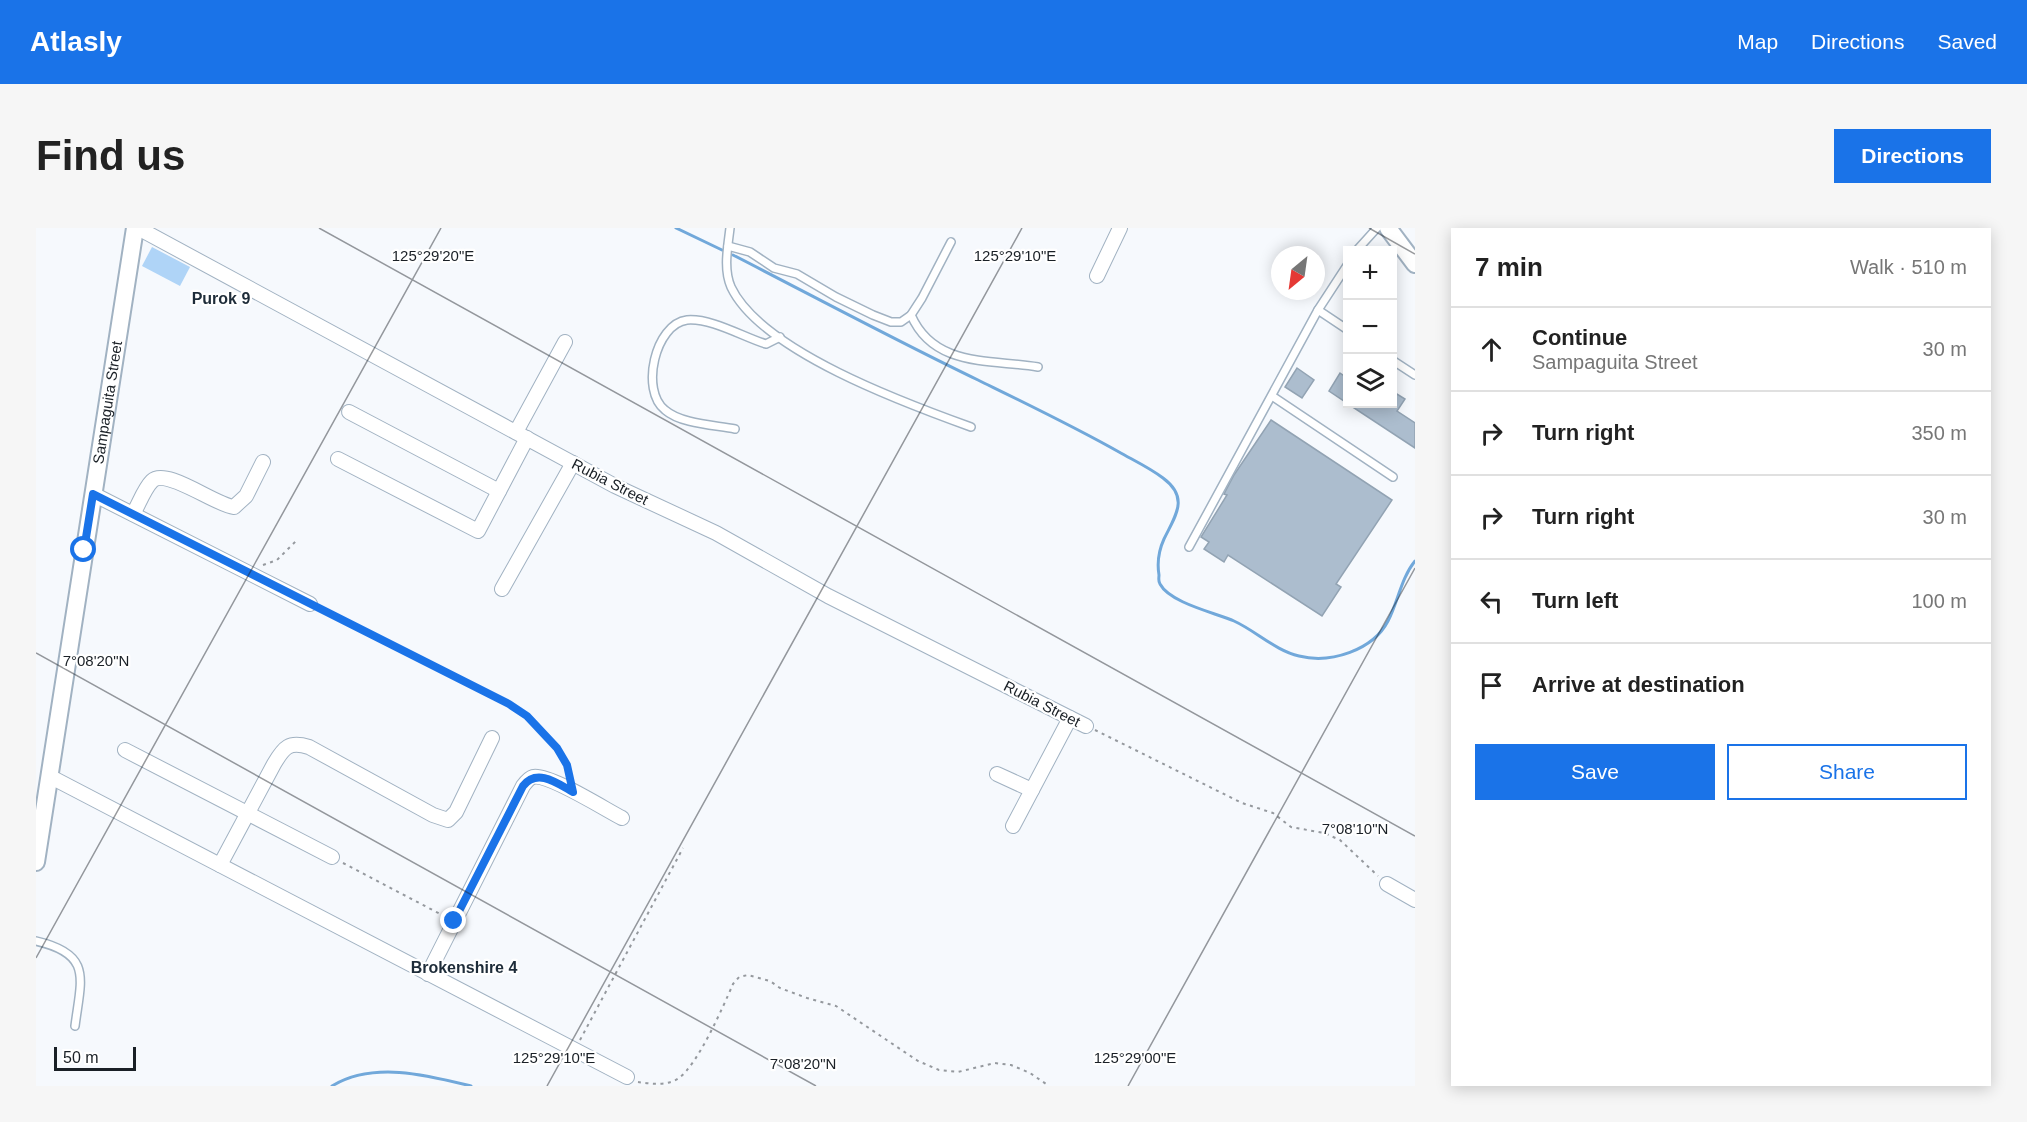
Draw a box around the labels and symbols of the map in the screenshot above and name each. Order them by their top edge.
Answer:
north arrow [1271,246,1325,300]
text: 125°29'20"E [392,247,474,264]
text: 125°29'10"E [974,247,1056,264]
district label: Purok 9 [192,290,250,307]
street label: Sampaguita Street [89,339,125,465]
street label: Rubia Street [569,455,652,508]
route start [70,536,96,562]
text: 7°08'20"N [63,652,129,669]
street label: Rubia Street [1001,677,1084,730]
text: 7°08'10"N [1322,820,1388,837]
route end [440,907,466,933]
district label: Brokenshire 4 [411,959,517,976]
scale bar [54,1044,136,1072]
text: 125°29'10"E [513,1049,595,1066]
text: 125°29'00"E [1094,1049,1176,1066]
text: 7°08'20"N [770,1055,836,1072]

